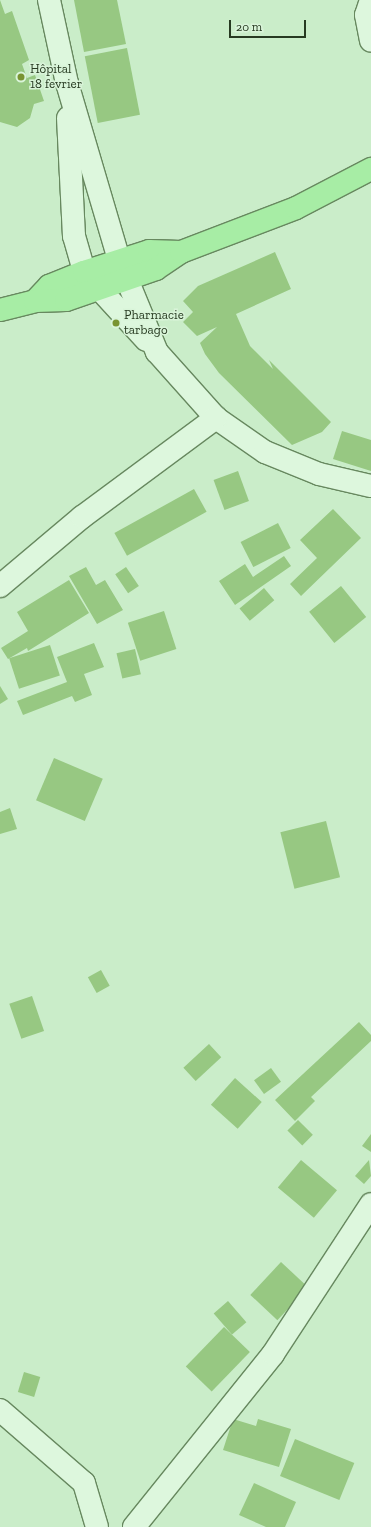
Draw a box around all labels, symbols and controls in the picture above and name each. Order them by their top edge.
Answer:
scale bar [231,12,308,38]
text: 20 m [236,20,262,34]
place label: Hôpital 18 fevrier [30,62,82,93]
marker: Hôpital 18 fevrier [15,71,27,83]
place label: Pharmacie tarbago [124,308,184,339]
marker: Pharmacie tarbago [111,318,121,328]

